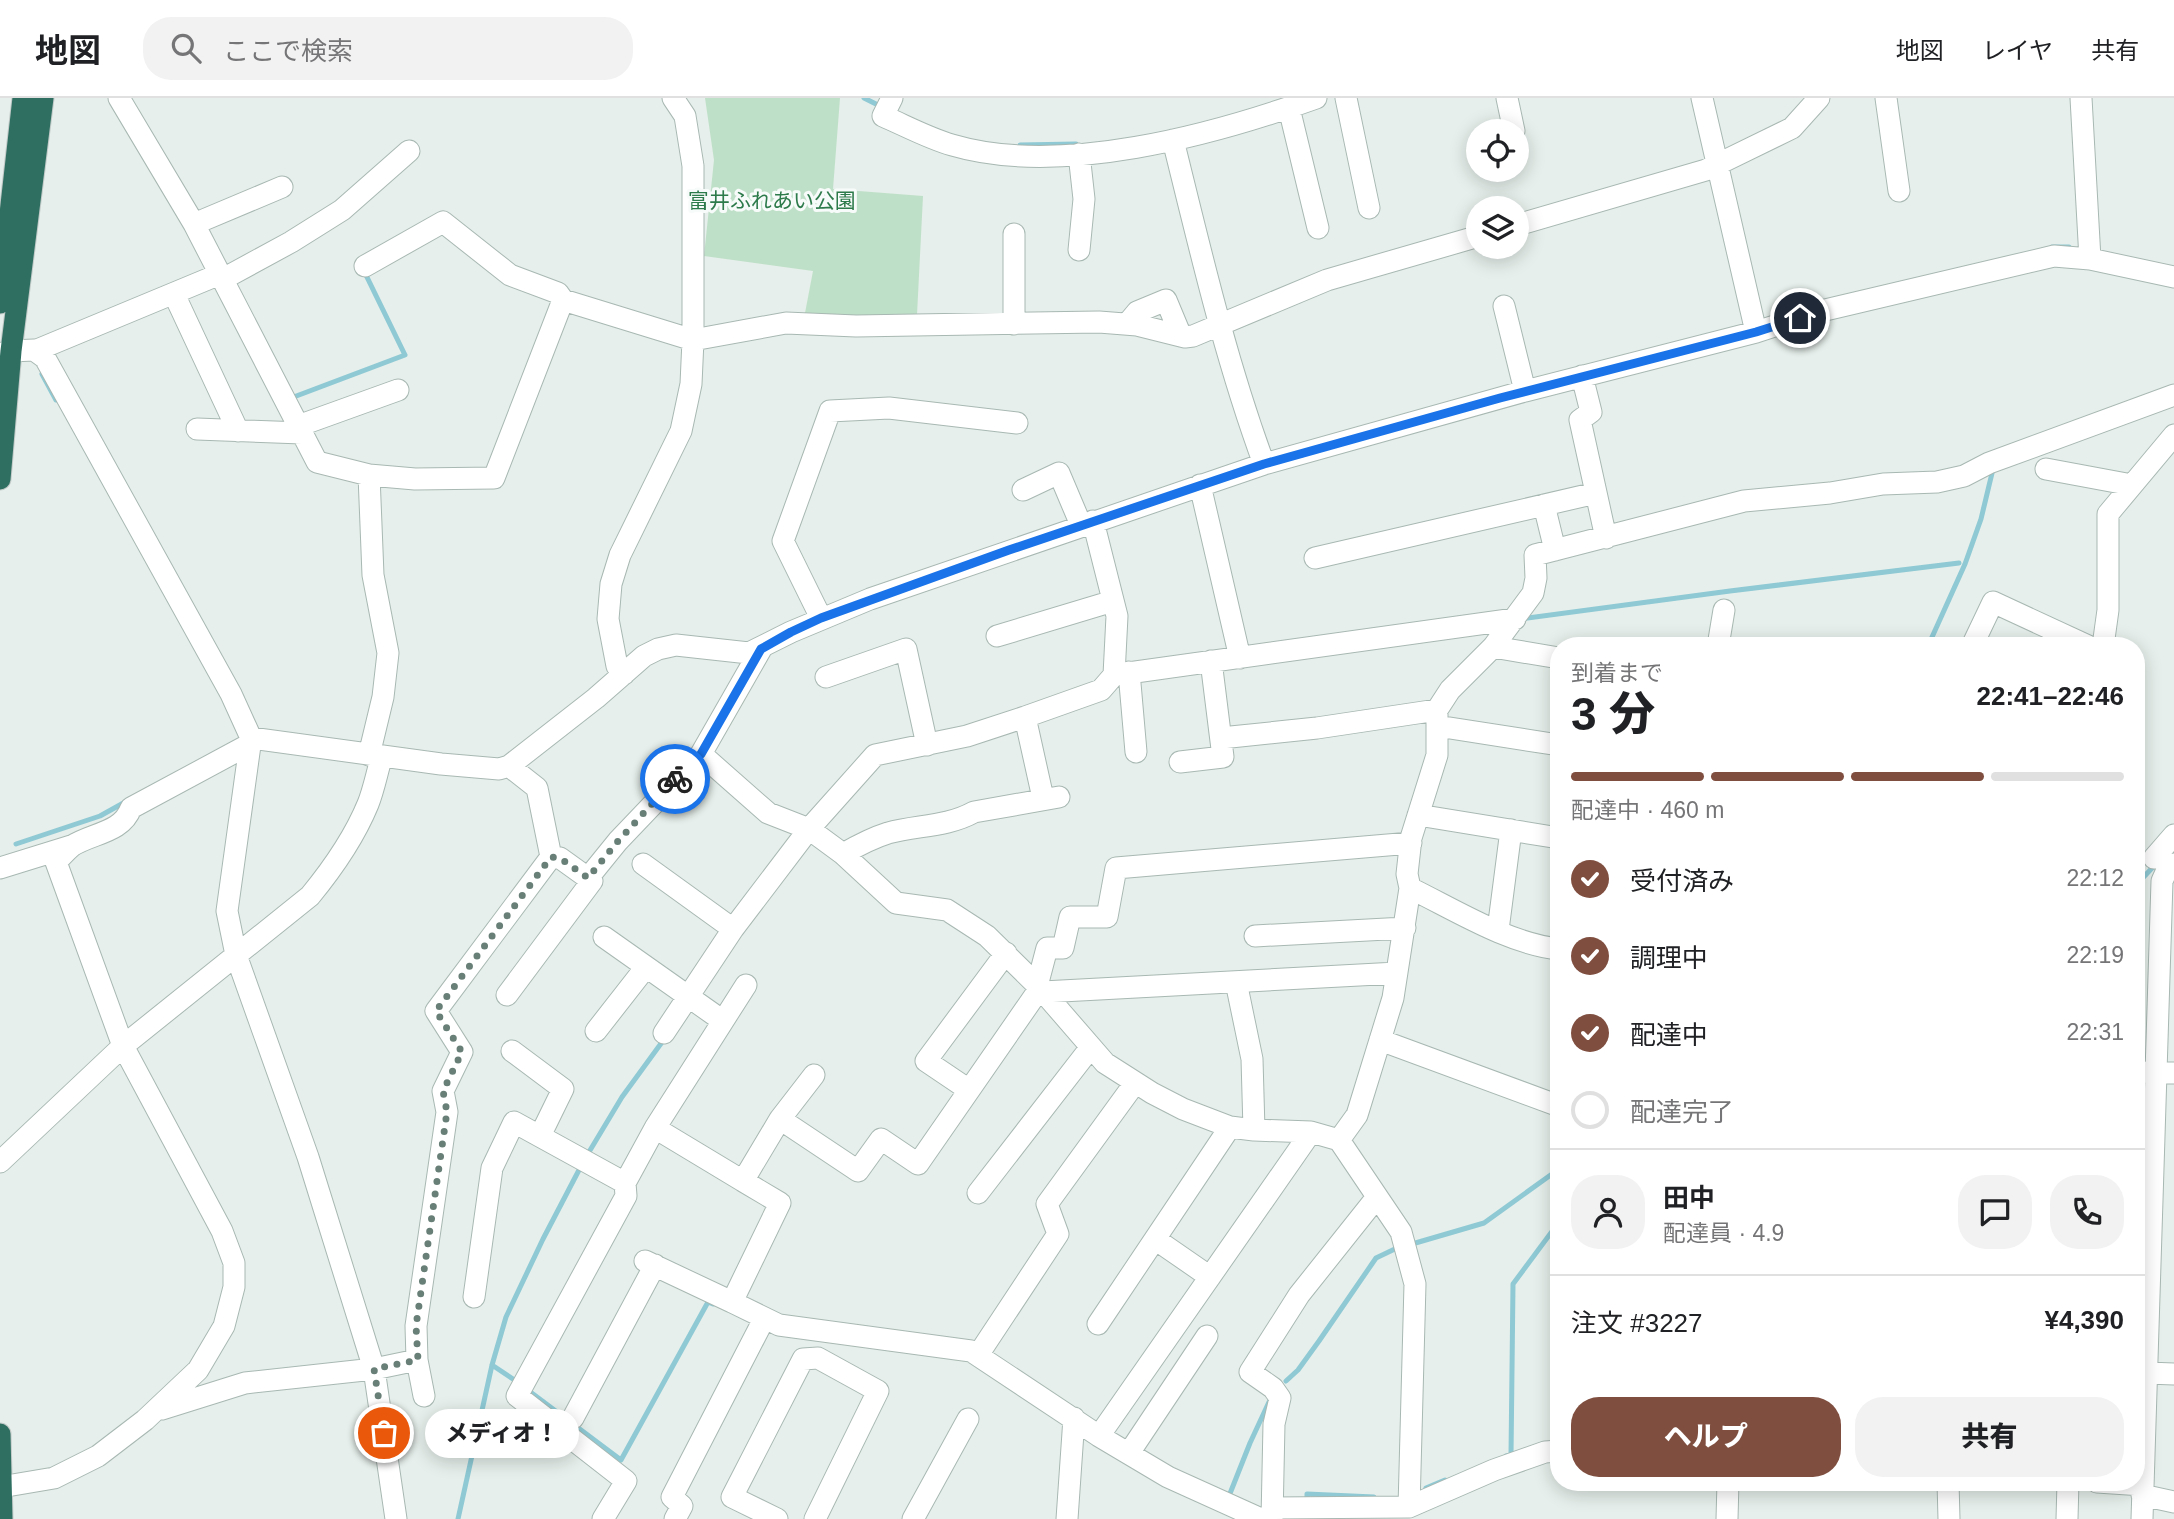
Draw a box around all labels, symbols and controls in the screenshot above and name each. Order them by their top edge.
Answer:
search box [143,17,633,80]
icon: search [167,29,205,67]
text: 地図 [35,32,101,69]
text: ここで検索 [223,36,353,66]
text: 地図 [1896,37,1944,64]
text: レイヤ [1982,37,2053,64]
text: 共有 [2091,37,2139,64]
map controls [1466,119,1529,259]
button: locate [1466,119,1529,182]
park label: 富井ふれあい公園 [688,189,856,212]
button: layers [1466,196,1529,259]
pin [1770,288,1830,348]
icon: home [1781,299,1819,337]
text: 到着まで [1571,660,1663,686]
text: 22:41–22:46 [1977,681,2124,711]
text: 3 分 [1571,688,1655,740]
courier [640,744,710,814]
icon: bike [656,760,694,798]
text: 配達中 · 460 m [1571,797,1724,823]
icon: check [1571,860,1609,898]
text: 22:12 [2066,865,2124,891]
text: 受付済み [1630,866,1734,896]
icon: check [1571,937,1609,975]
text: 22:19 [2066,942,2124,968]
text: 調理中 [1630,943,1708,973]
icon: check [1571,1014,1609,1052]
text: 22:31 [2066,1019,2124,1045]
text: 配達中 [1630,1020,1708,1050]
text: 配達完了 [1630,1097,1734,1127]
button: person [1571,1175,1645,1249]
button: chat [1958,1175,2032,1249]
button: phone [2050,1175,2124,1249]
text: 田中 [1663,1183,1715,1213]
text: 配達員 · 4.9 [1663,1220,1784,1246]
text: ¥4,390 [2044,1305,2124,1335]
text: 注文 #3227 [1571,1308,1703,1338]
button: ヘルプ [1571,1397,1841,1477]
button: 共有 [1855,1397,2124,1477]
pin [354,1403,414,1463]
callout: メディオ！ [426,1408,580,1458]
icon: bag [365,1414,403,1452]
text: メディオ！ [445,1420,559,1446]

